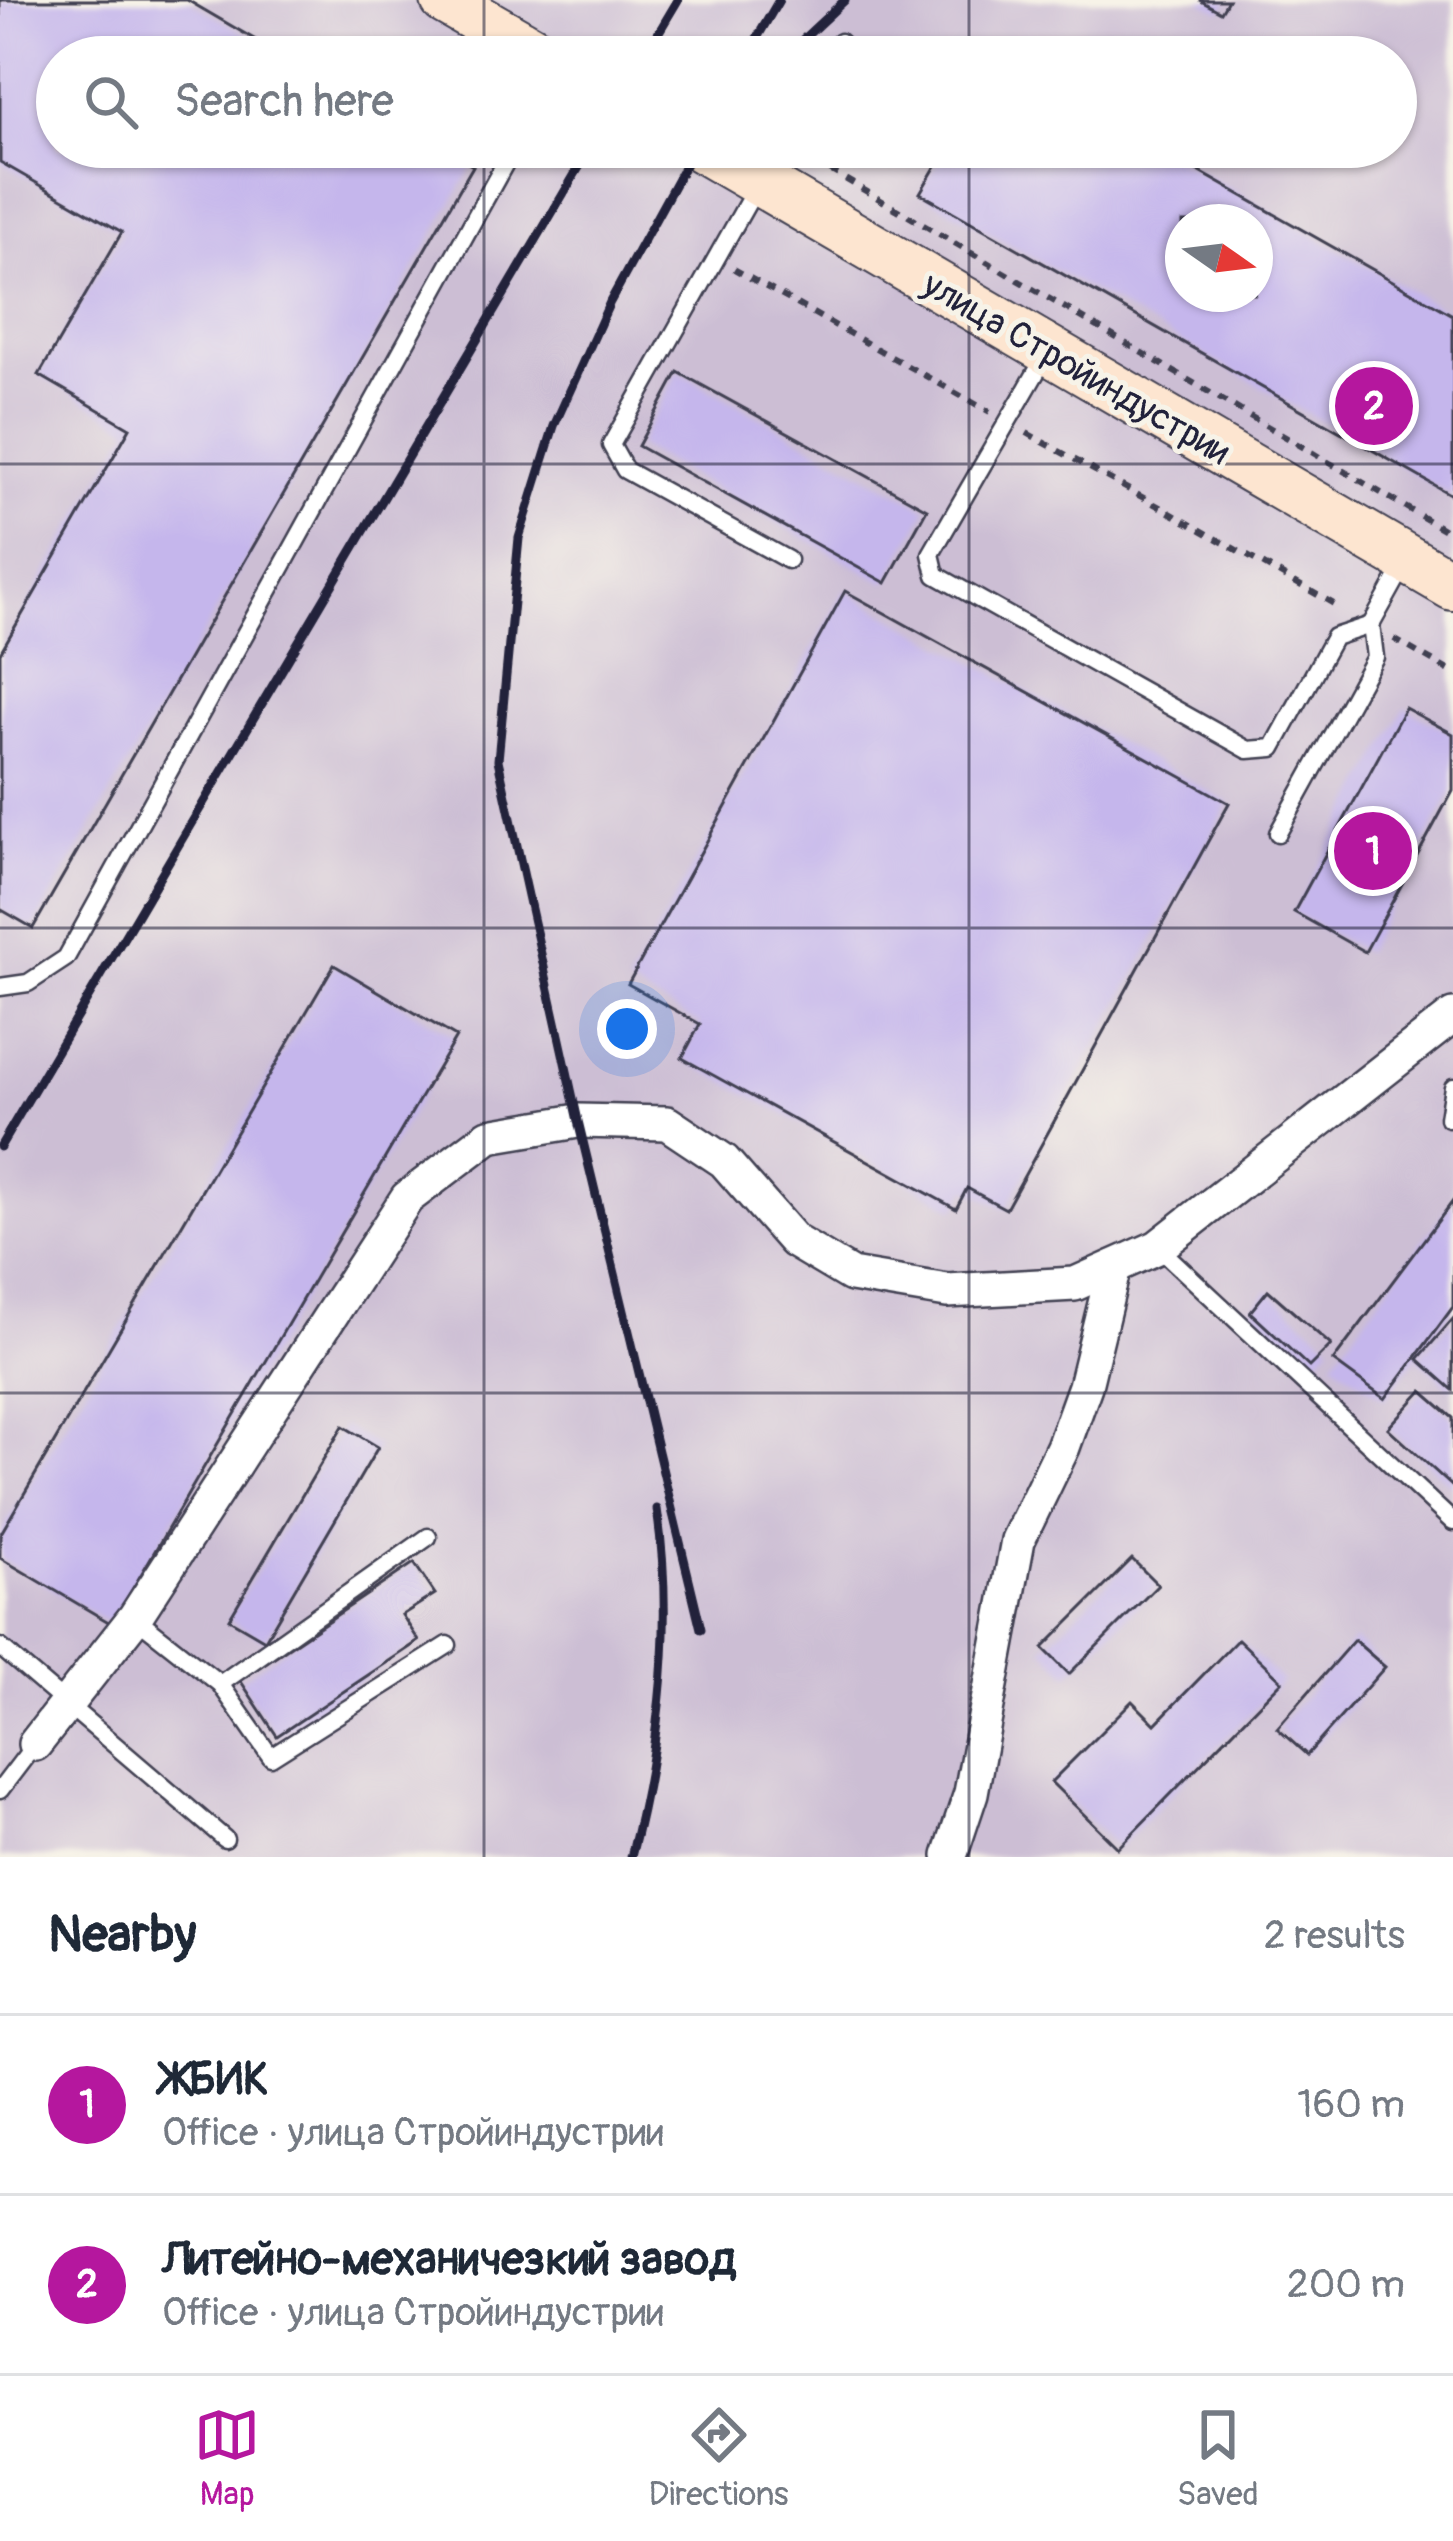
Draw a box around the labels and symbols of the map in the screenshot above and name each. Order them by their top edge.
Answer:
north arrow [1165,204,1273,312]
street label: улица Стройиндустрии [914,262,1238,475]
pin: 2 [1335,361,1413,451]
pin: 1 [1334,806,1412,896]
your location [597,999,657,1059]

